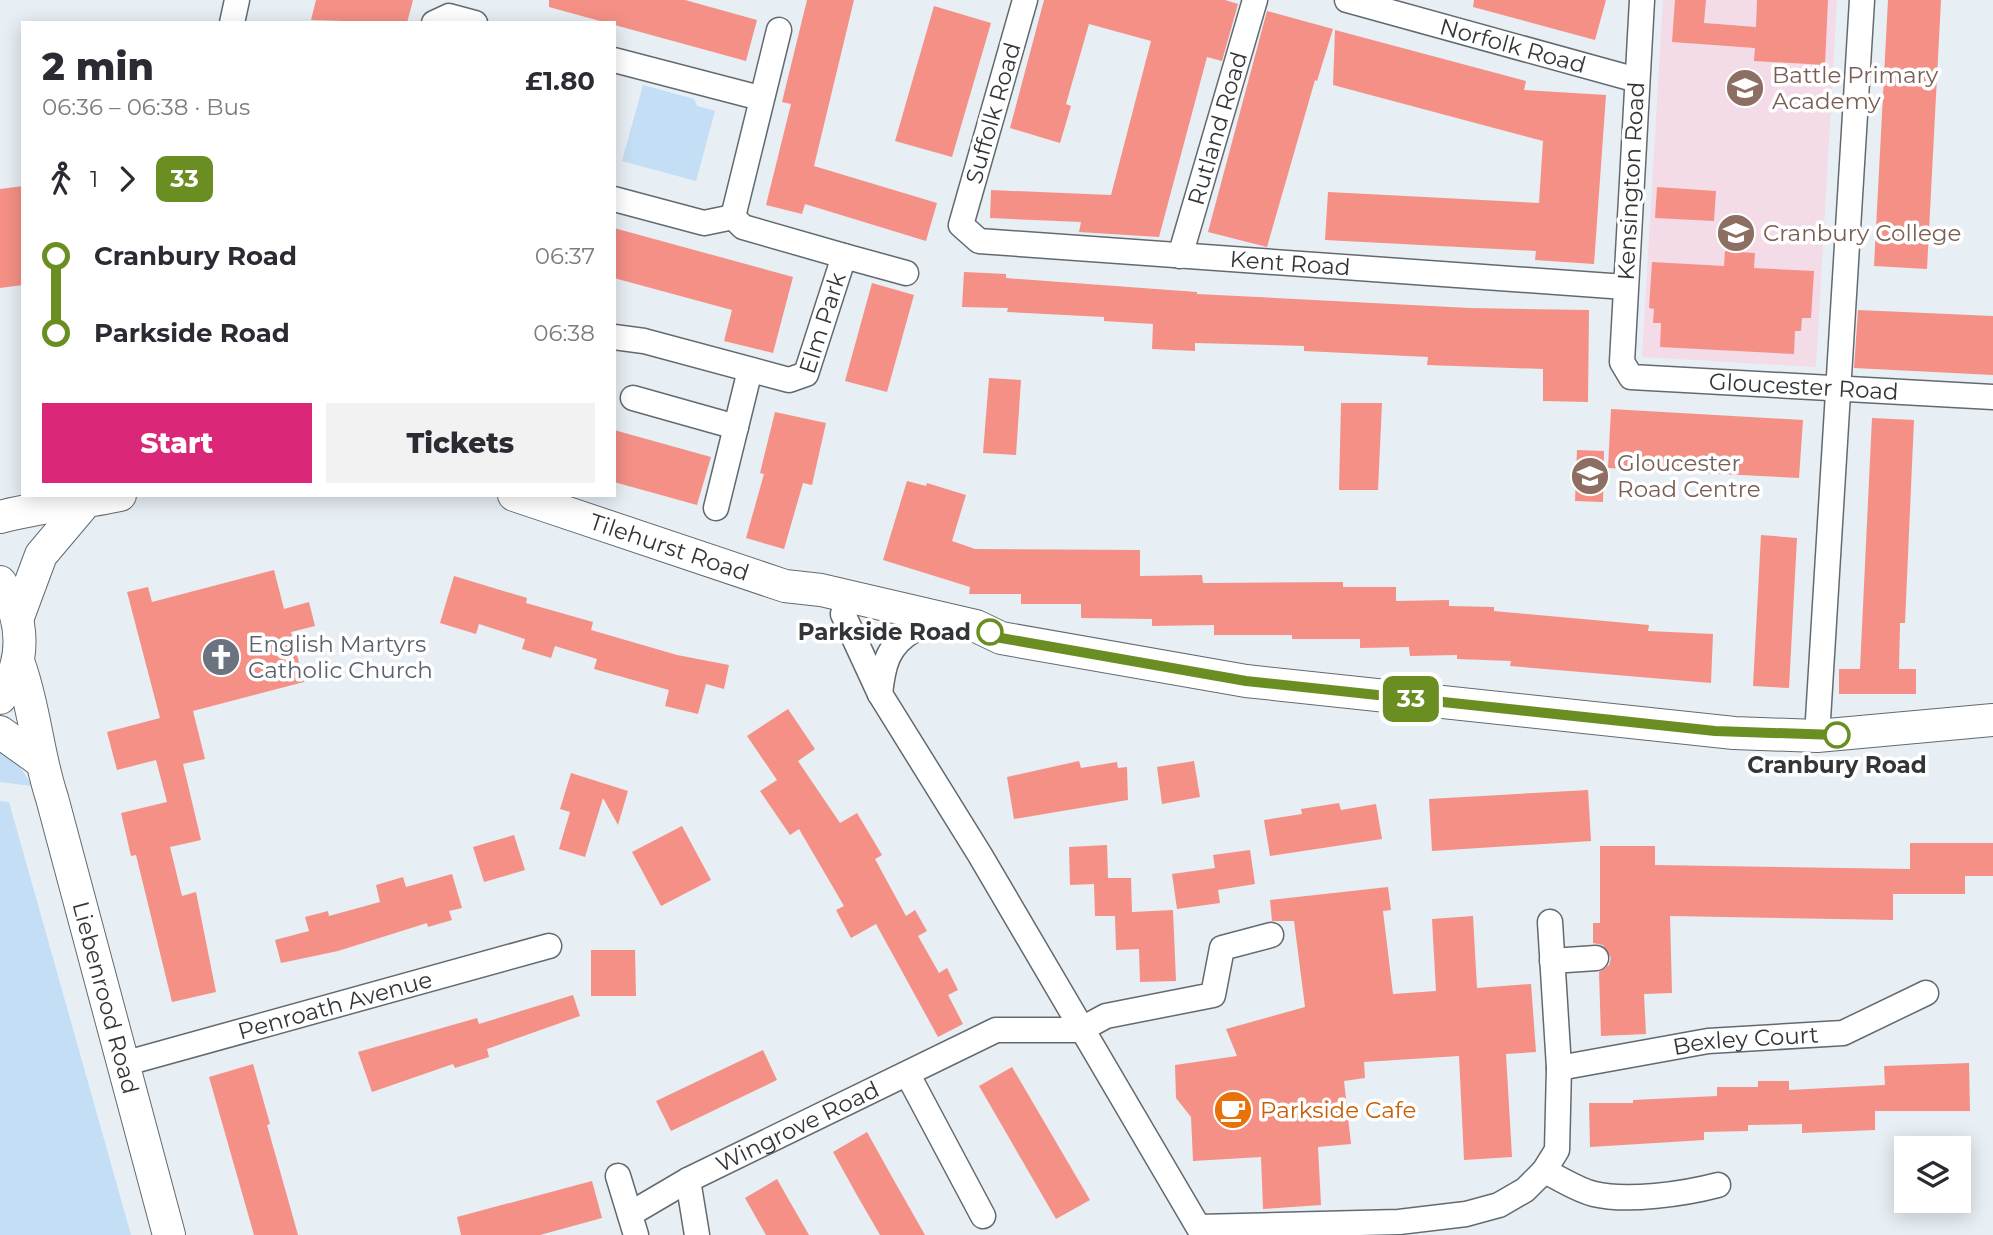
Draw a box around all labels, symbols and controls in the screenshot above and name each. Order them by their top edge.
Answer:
street label: Norfolk Road [1437,12,1589,79]
street label: Suffolk Road [959,39,1027,187]
text: 2 min [42,43,154,90]
street label: Rutland Road [1182,48,1253,208]
place label: Battle Primary Academy [1772,61,1939,115]
text: £1.80 [525,65,595,97]
school or university icon: Battle Primary Academy [1724,67,1766,109]
street label: Kensington Road [1612,81,1650,281]
text: 06:36 – 06:38 · Bus [42,93,250,121]
icon: walk [42,160,80,198]
icon: forward [108,160,146,198]
text: 33 [170,164,199,193]
text: 1 [90,165,98,193]
school or university icon: Cranbury College [1715,212,1757,254]
place label: Cranbury College [1763,219,1961,247]
text: Cranbury Road [94,240,297,272]
text: 06:37 [535,242,595,270]
street label: Kent Road [1229,245,1351,281]
street label: Elm Park [793,269,852,377]
text: Parkside Road [94,317,290,349]
text: 06:38 [533,319,595,347]
street label: Gloucester Road [1708,367,1899,406]
button: Start [42,403,312,483]
button: Tickets [326,403,595,483]
place label: Gloucester Road Centre [1617,449,1761,503]
school or university icon: Gloucester Road Centre [1569,455,1611,497]
street label: Tilehurst Road [586,507,753,587]
place label: Parkside Road [798,618,971,646]
marker: Parkside Road [977,619,1003,645]
place label: English Martyrs Catholic Church [248,630,433,684]
church icon: English Martyrs Catholic Church [200,636,242,678]
line badge: 33 [1380,676,1442,722]
text: 33 [1397,684,1425,713]
marker: Cranbury Road [1824,722,1850,748]
place label: Cranbury Road [1747,751,1927,779]
street label: Liebenrood Road [66,898,145,1097]
street label: Penroath Avenue [235,965,435,1046]
street label: Bexley Court [1671,1020,1819,1061]
street label: Wingrove Road [711,1075,884,1178]
cafe icon: Parkside Cafe [1212,1089,1254,1131]
place label: Parkside Cafe [1260,1096,1416,1124]
map controls [1894,1136,1971,1213]
button: layers [1894,1136,1971,1213]

